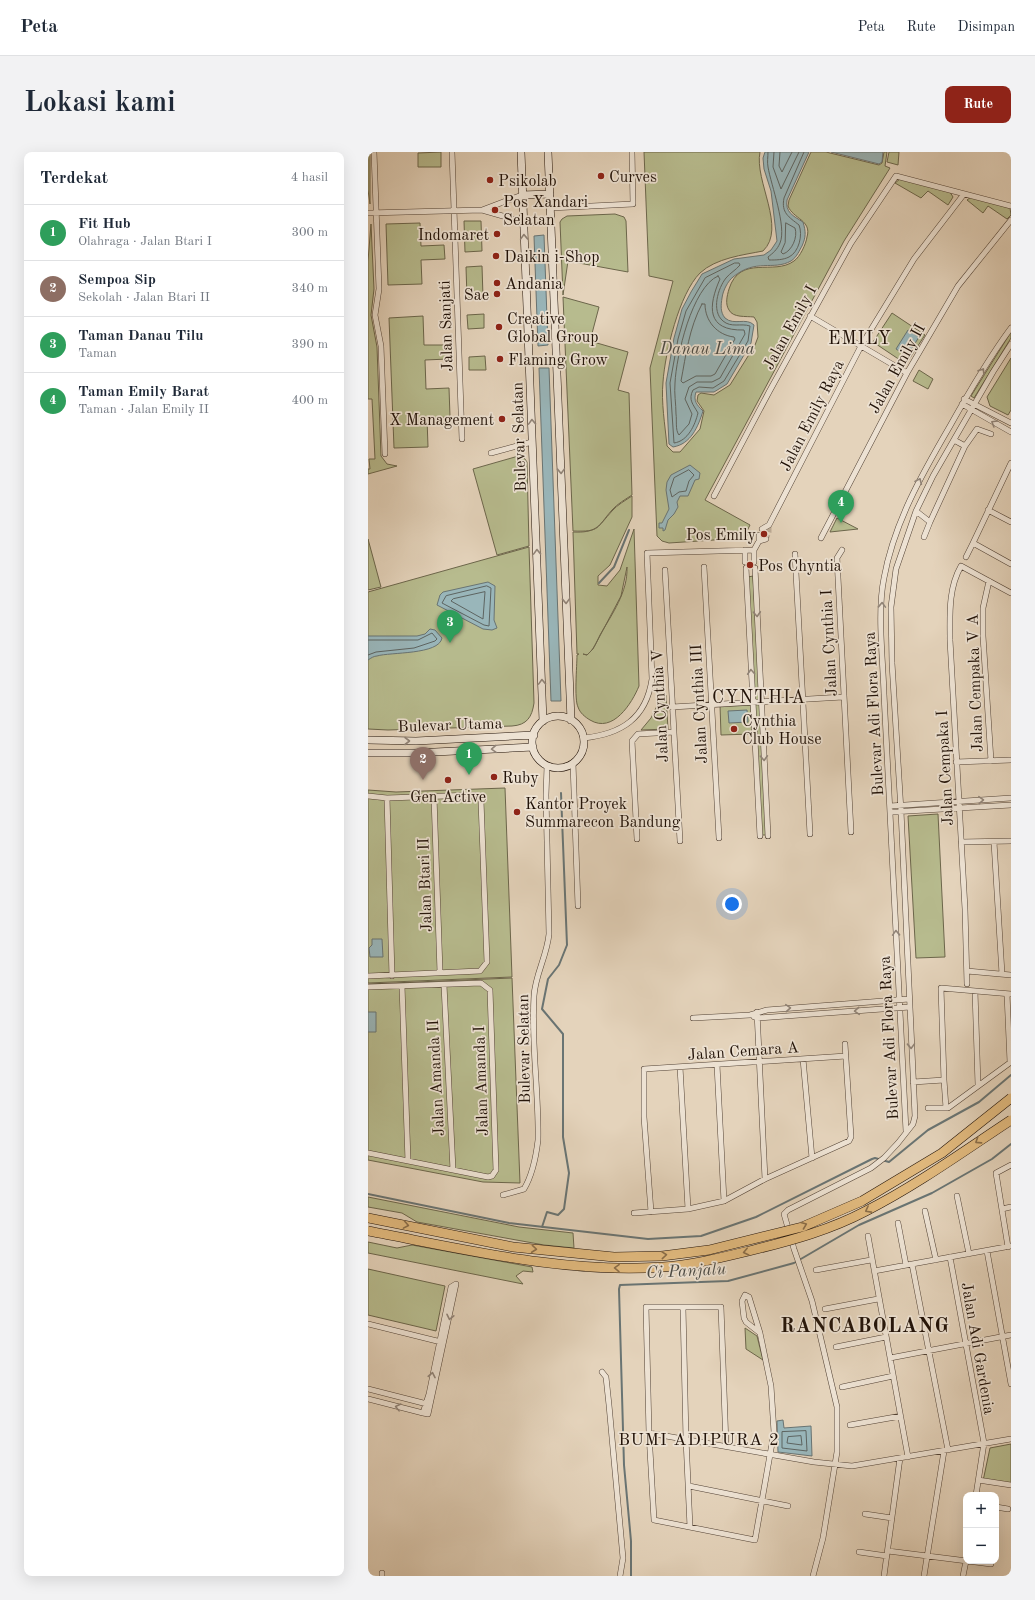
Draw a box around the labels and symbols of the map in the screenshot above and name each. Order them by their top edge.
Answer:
place label: Curves [609,170,657,186]
marker: Curves [596,171,606,181]
place label: Psikolab [498,174,557,190]
marker: Psikolab [485,175,495,185]
place label: Pos Xandari Selatan [503,195,588,229]
marker: Pos Xandari Selatan [490,205,500,215]
place label: Indomaret [418,228,489,244]
marker: Indomaret [492,229,502,239]
one-way arrow [520,234,528,240]
place label: Daikin i-Shop [504,250,600,266]
marker: Daikin i-Shop [491,251,501,261]
place label: Andania [505,277,563,293]
marker: Andania [492,278,502,288]
street label: Jalan Sanjati [437,280,457,372]
street label: Jalan Emily I [761,283,820,373]
place label: Sae [464,288,489,304]
marker: Sae [492,289,502,299]
place label: Creative Global Group [507,312,599,346]
street label: Jalan Emily II [867,321,929,417]
marker: Creative Global Group [494,322,504,332]
district label: EMILY [828,330,892,348]
water label: Danau Lima [658,341,755,358]
place label: Flaming Grow [508,353,609,369]
marker: Flaming Grow [495,354,505,364]
street label: Jalan Emily Raya [778,358,848,474]
one-way arrow [978,368,985,375]
street label: Bulevar Selatan [510,381,530,492]
place label: X Management [389,413,494,429]
marker: X Management [497,414,507,424]
one-way arrow [527,419,536,425]
one-way arrow [991,420,998,427]
one-way arrow [556,468,565,474]
one-way arrow [914,478,922,485]
pin: 4 [828,490,854,523]
place label: Pos Emily [686,528,757,544]
marker: Pos Emily [759,529,769,539]
one-way arrow [533,549,541,555]
place label: Pos Chyntia [758,559,842,575]
marker: Pos Chyntia [745,560,755,570]
street label: Jalan Cynthia I [819,589,841,697]
one-way arrow [562,598,570,604]
one-way arrow [878,602,887,608]
pin: 3 [437,610,463,643]
one-way arrow [753,611,761,617]
street label: Jalan Cempaka V A [966,613,986,752]
street label: Bulevar Adi Flora Raya [863,631,887,796]
street label: Jalan Cynthia III [689,644,711,764]
street label: Jalan Cynthia V [650,649,672,763]
one-way arrow [747,669,755,675]
one-way arrow [538,679,547,685]
district label: CYNTHIA [712,689,806,707]
street label: Jalan Cempaka I [935,710,957,826]
place label: Cynthia Club House [742,714,822,748]
street label: Bulevar Utama [397,716,503,736]
marker: Cynthia Club House [729,724,739,734]
one-way arrow [404,737,410,745]
pin: 1 [456,742,482,775]
one-way arrow [491,744,497,753]
pin: 2 [410,747,436,780]
one-way arrow [760,755,769,761]
place label: Ruby [502,771,539,787]
marker: Ruby [489,772,499,782]
marker: Gen Active [443,775,453,785]
place label: Gen Active [410,790,486,806]
one-way arrow [978,796,984,804]
place label: Kantor Proyek Summarecon Bandung [525,797,681,831]
marker: Kantor Proyek Summarecon Bandung [512,807,522,817]
street label: Jalan Btari II [416,837,436,932]
your location [722,894,742,914]
one-way arrow [892,930,900,936]
street label: Bulevar Adi Flora Raya [878,955,902,1120]
street label: Bulevar Selatan [516,994,534,1104]
one-way arrow [785,1004,791,1013]
one-way arrow [854,1006,860,1015]
street label: Jalan Amanda II [426,1019,448,1137]
street label: Jalan Amanda I [472,1025,492,1136]
street label: Jalan Cemara A [687,1040,799,1064]
one-way arrow [907,1043,915,1049]
one-way arrow [976,1136,983,1143]
one-way arrow [865,1205,872,1213]
one-way arrow [403,1221,409,1229]
one-way arrow [801,1222,808,1230]
one-way arrow [531,1244,537,1253]
one-way arrow [742,1247,749,1255]
one-way arrow [661,1251,667,1260]
water label: Ci Panjalu [646,1261,727,1282]
one-way arrow [614,1264,620,1272]
street label: Jalan Adi Gardenia [958,1281,997,1416]
one-way arrow [446,1314,454,1320]
district label: RANCABOLANG [780,1317,950,1337]
one-way arrow [428,1372,436,1379]
one-way arrow [395,1403,402,1412]
district label: BUMI ADIPURA 2 [618,1432,780,1449]

